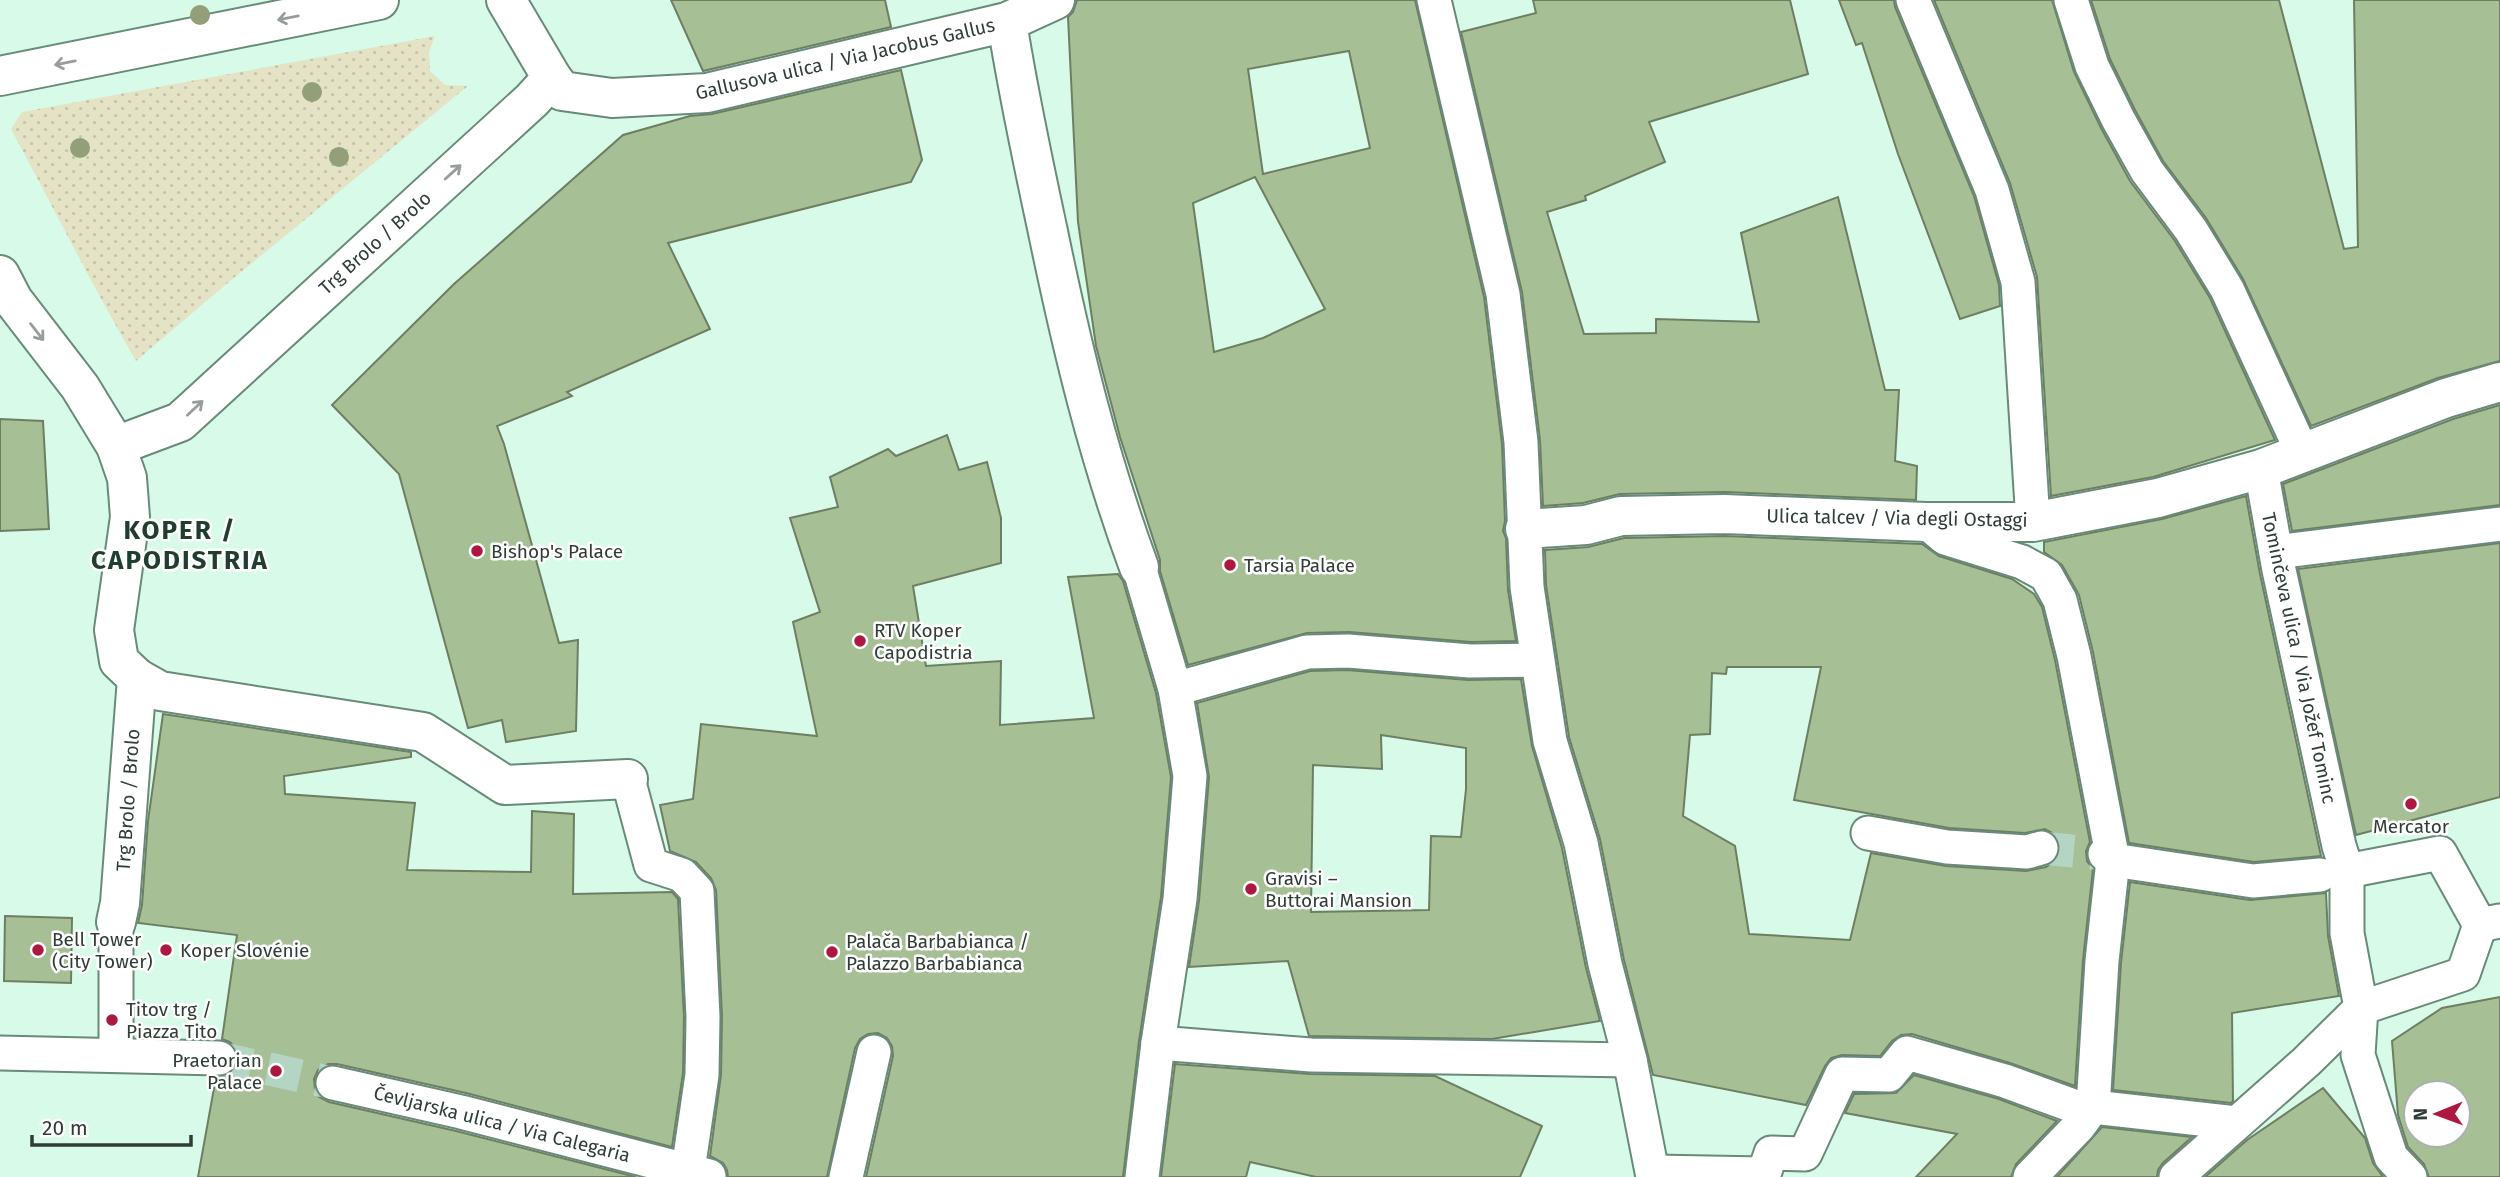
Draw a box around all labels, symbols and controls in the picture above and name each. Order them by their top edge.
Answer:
one-way arrow [277,12,300,26]
street label: Gallusova ulica / Via Jacobus Gallus [693,13,997,105]
one-way arrow [54,57,77,71]
one-way arrow [444,164,462,180]
street label: Trg Brolo / Brolo [314,187,436,299]
one-way arrow [30,322,45,340]
one-way arrow [186,399,203,416]
street label: Ulica talcev / Via degli Ostaggi [1766,504,2028,532]
street label: Tominčeva ulica / Via Jožef Tominc [2257,510,2341,806]
district label: KOPER / CAPODISTRIA [91,515,269,576]
place label: Bishop's Palace [491,540,623,563]
marker: Bishop's Palace [469,543,485,559]
place label: Tarsia Palace [1244,554,1355,577]
marker: Tarsia Palace [1222,557,1238,573]
place label: RTV Koper Capodistria [874,619,973,664]
marker: RTV Koper Capodistria [852,633,868,649]
street label: Trg Brolo / Brolo [112,728,144,872]
marker: Mercator [2403,796,2419,812]
place label: Mercator [2373,815,2450,838]
place label: Gravisi – Buttorai Mansion [1265,867,1412,912]
marker: Gravisi – Buttorai Mansion [1243,881,1259,897]
place label: Bell Tower (City Tower) [52,928,153,973]
place label: Palača Barbabianca / Palazzo Barbabianca [846,930,1029,975]
place label: Koper Slovénie [180,939,309,962]
marker: Bell Tower (City Tower) [30,942,46,958]
marker: Koper Slovénie [158,942,174,958]
marker: Palača Barbabianca / Palazzo Barbabianca [824,944,840,960]
place label: Titov trg / Piazza Tito [126,998,217,1043]
marker: Titov trg / Piazza Tito [104,1012,120,1028]
place label: Praetorian Palace [172,1049,262,1094]
marker: Praetorian Palace [268,1063,284,1079]
north arrow [2402,1079,2472,1149]
street label: Čevljarska ulica / Via Calegaria [371,1081,633,1167]
scale bar [32,1104,191,1148]
text: N [2409,1108,2432,1121]
text: 20 m [42,1115,88,1141]

